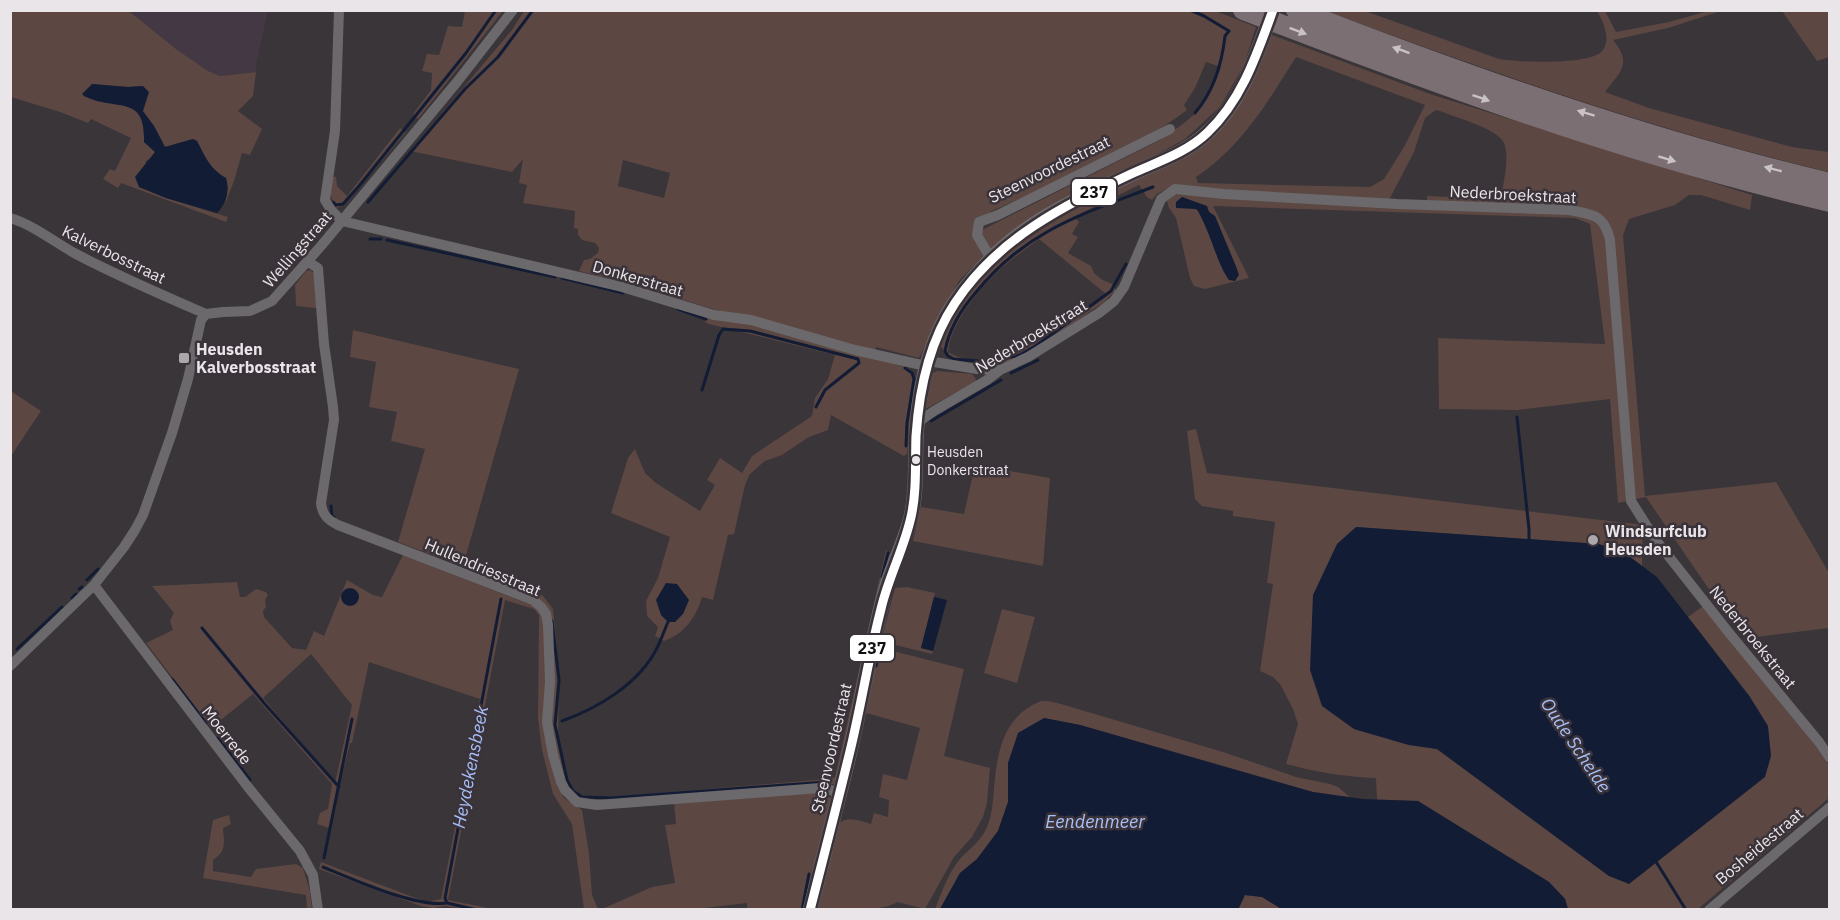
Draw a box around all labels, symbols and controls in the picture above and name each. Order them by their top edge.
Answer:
one-way arrow [1289,27,1307,37]
one-way arrow [1392,45,1410,55]
one-way arrow [1472,94,1490,104]
one-way arrow [1577,108,1595,117]
street label: Steenvoordestraat [985,131,1113,207]
one-way arrow [1658,155,1676,164]
one-way arrow [1764,163,1782,173]
line badge: 237 [1071,178,1117,206]
street label: Nederbroekstraat [1449,181,1577,207]
text: 237 [1080,182,1108,202]
street label: Wellingstraat [258,207,336,291]
street label: Kalverbosstraat [59,220,169,288]
street label: Donkerstraat [590,256,686,300]
street label: Nederbroekstraat [971,295,1091,377]
place label: Heusden Kalverbosstraat [196,339,316,377]
marker: Heusden Kalverbosstraat [177,351,191,365]
place label: Heusden Donkerstraat [927,443,1009,479]
marker: Heusden Donkerstraat [910,454,922,466]
place label: Windsurfclub Heusden [1605,521,1707,559]
marker: Windsurfclub Heusden [1586,533,1600,547]
street label: Hullendriesstraat [422,534,544,600]
street label: Nederbroekstraat [1705,581,1801,693]
line badge: 237 [849,634,895,662]
text: 237 [858,638,886,658]
street label: Steenvoordestraat [806,681,856,815]
water label: Oude Schelde [1536,693,1616,797]
street label: Moerrede [198,702,256,769]
water label: Heydekensbeek [447,703,493,830]
street label: Bosheidestraat [1711,803,1807,889]
water label: Eendenmeer [1045,810,1145,833]

